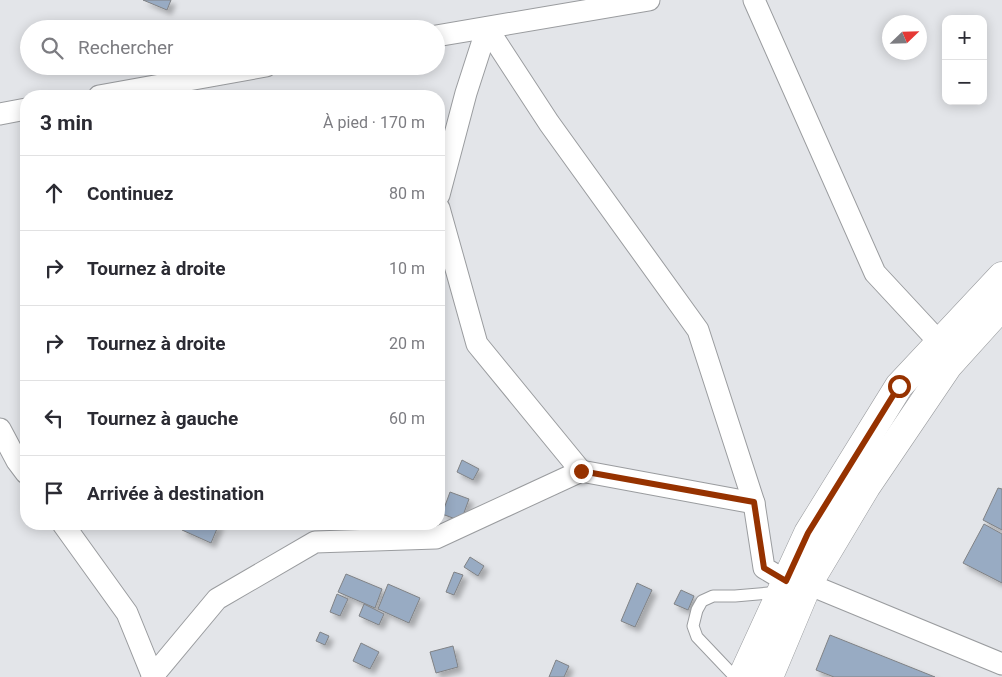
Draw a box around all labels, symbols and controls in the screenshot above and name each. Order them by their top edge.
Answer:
north arrow [882,15,927,60]
map controls [942,15,987,105]
button: + [942,15,987,60]
search box [20,20,445,75]
icon: search [38,34,66,62]
text: Rechercher [78,36,173,59]
button: − [942,60,987,105]
text: 3 min [40,111,93,135]
text: À pied · 170 m [323,113,425,132]
icon: ahead [40,179,68,207]
text: Continuez [87,182,173,205]
text: 80 m [389,184,425,203]
icon: right [40,254,68,282]
text: Tournez à droite [87,257,226,280]
text: 10 m [389,259,425,278]
icon: right [40,329,68,357]
text: Tournez à droite [87,332,226,355]
text: 20 m [389,334,425,353]
route start [888,375,911,398]
icon: left [40,404,68,432]
text: Tournez à gauche [87,407,238,430]
text: 60 m [389,409,425,428]
route end [570,460,593,483]
icon: arrive [40,479,68,507]
text: Arrivée à destination [87,482,264,505]

